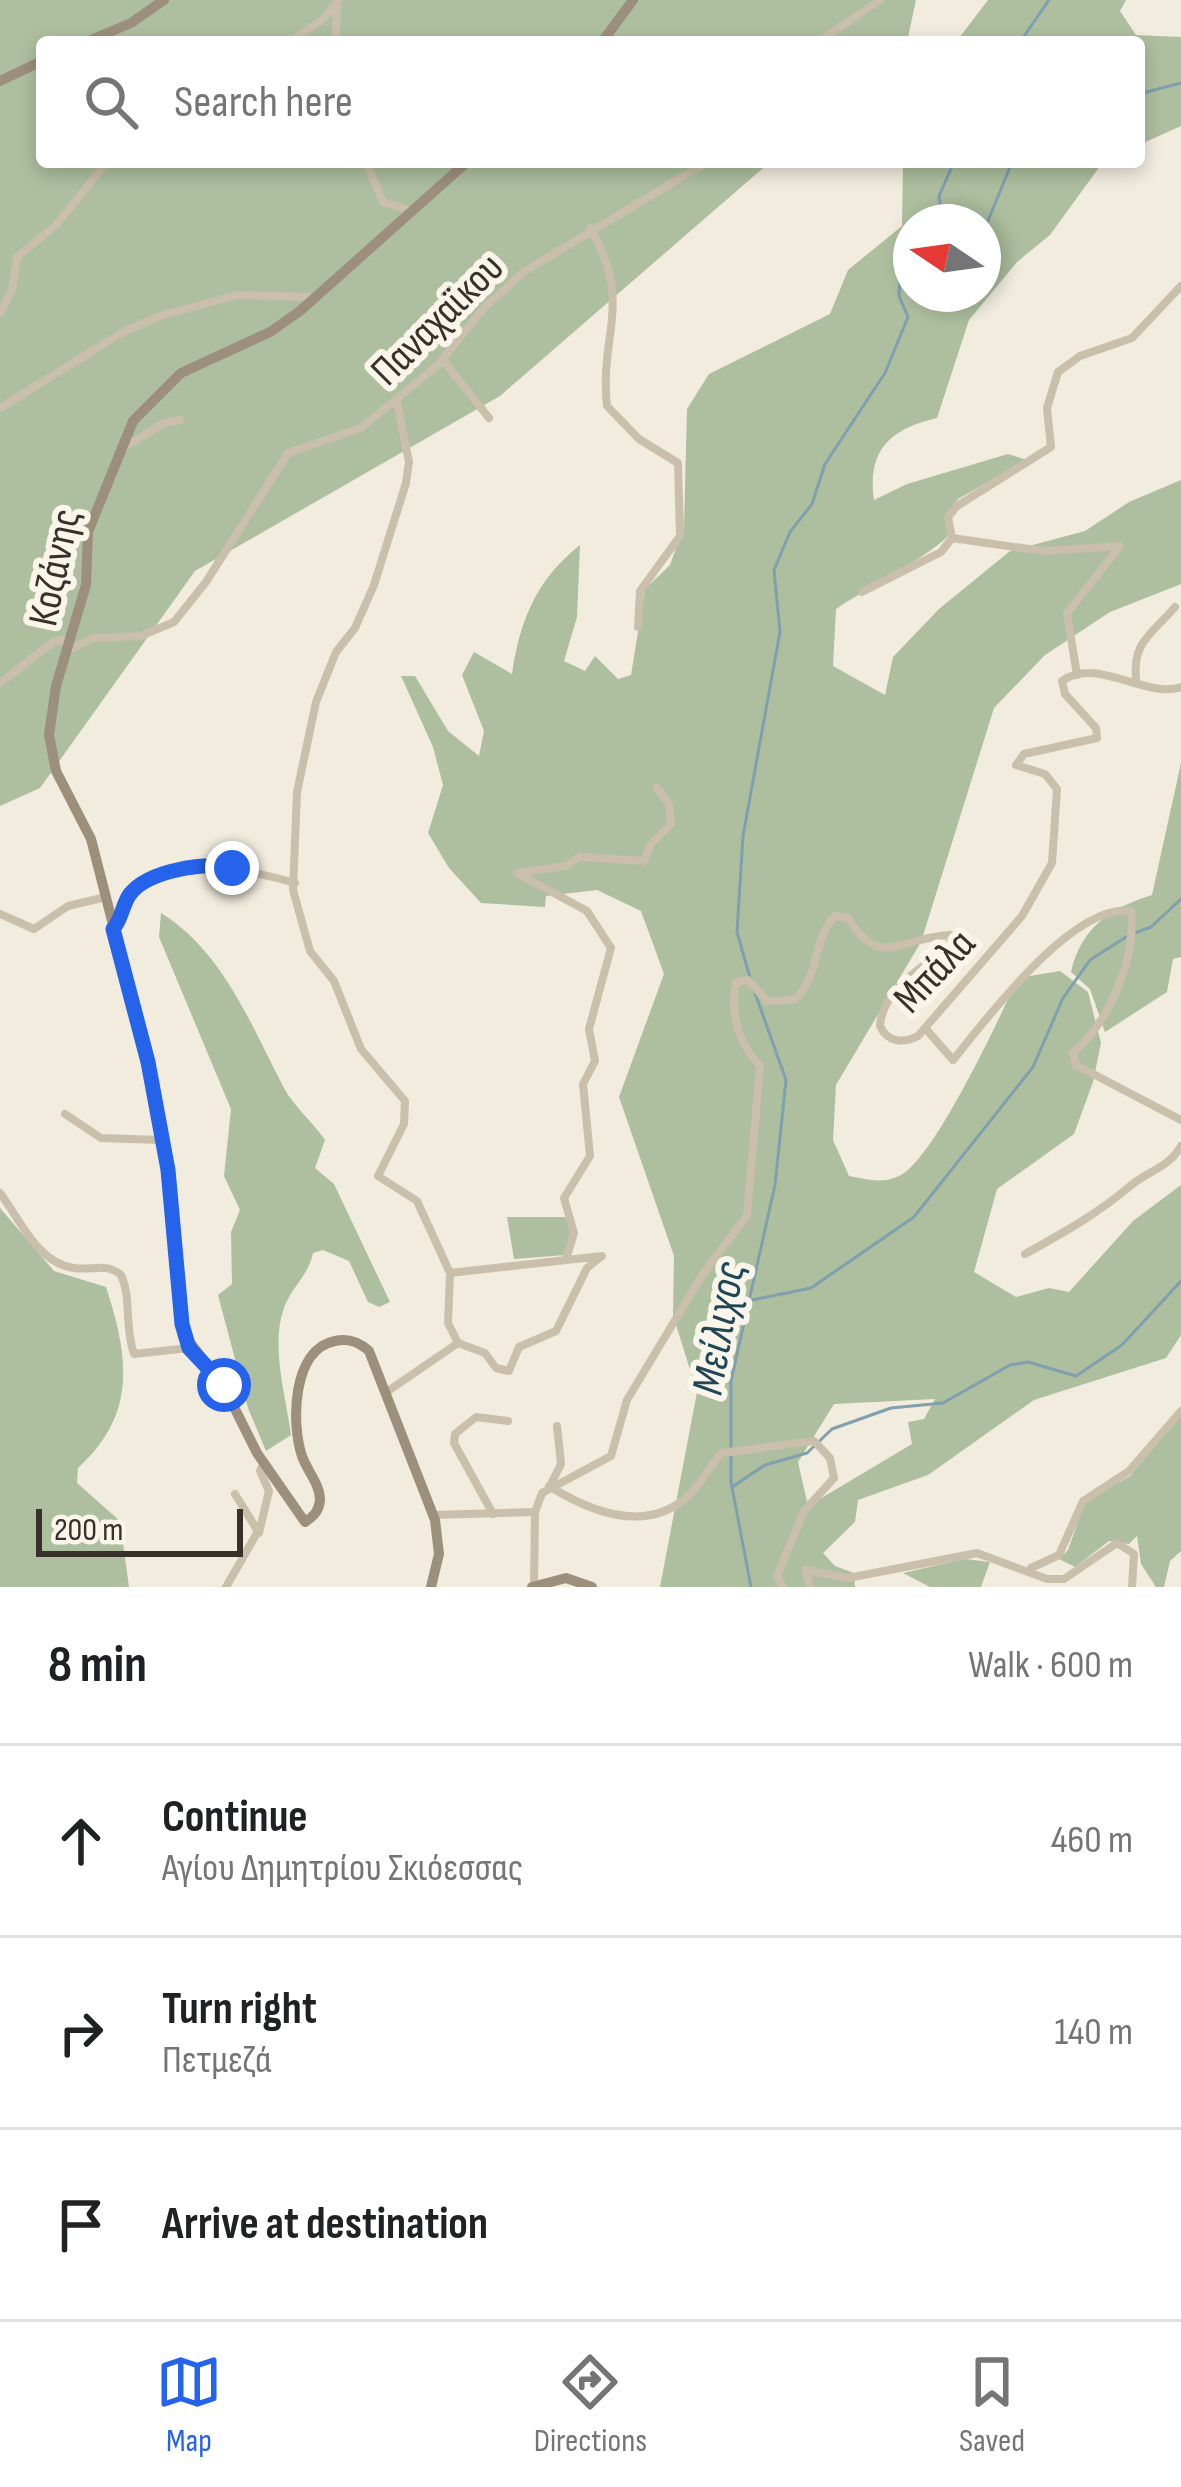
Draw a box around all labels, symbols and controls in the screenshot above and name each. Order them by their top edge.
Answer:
search box [36,36,1145,168]
icon: search [78,69,144,135]
text: Search here [174,75,353,130]
north arrow [893,204,1001,312]
street label: Παναχαϊκου [361,243,515,397]
street label: Κοζάνης [18,504,93,631]
route end [205,841,259,895]
street label: Μπάλα [883,919,986,1024]
water label: Μείλιχος [681,1257,758,1399]
route start [197,1358,251,1412]
scale bar [36,1503,243,1556]
text: 200 m [54,1510,123,1550]
text: 8 min [48,1635,147,1696]
text: Walk · 600 m [968,1642,1133,1689]
text: Continue [162,1790,308,1845]
icon: ahead [48,1808,114,1874]
text: 460 m [1051,1817,1133,1864]
text: Αγίου Δημητρίου Σκιόεσσας [162,1845,523,1892]
text: Turn right [162,1982,317,2037]
icon: right [48,2000,114,2066]
text: 140 m [1054,2009,1133,2056]
text: Πετμεζά [162,2037,271,2084]
icon: arrive [48,2192,114,2258]
text: Arrive at destination [162,2197,488,2252]
tab: Map [156,2349,222,2461]
tab: Directions [534,2349,647,2461]
tab: Saved [959,2349,1025,2461]

